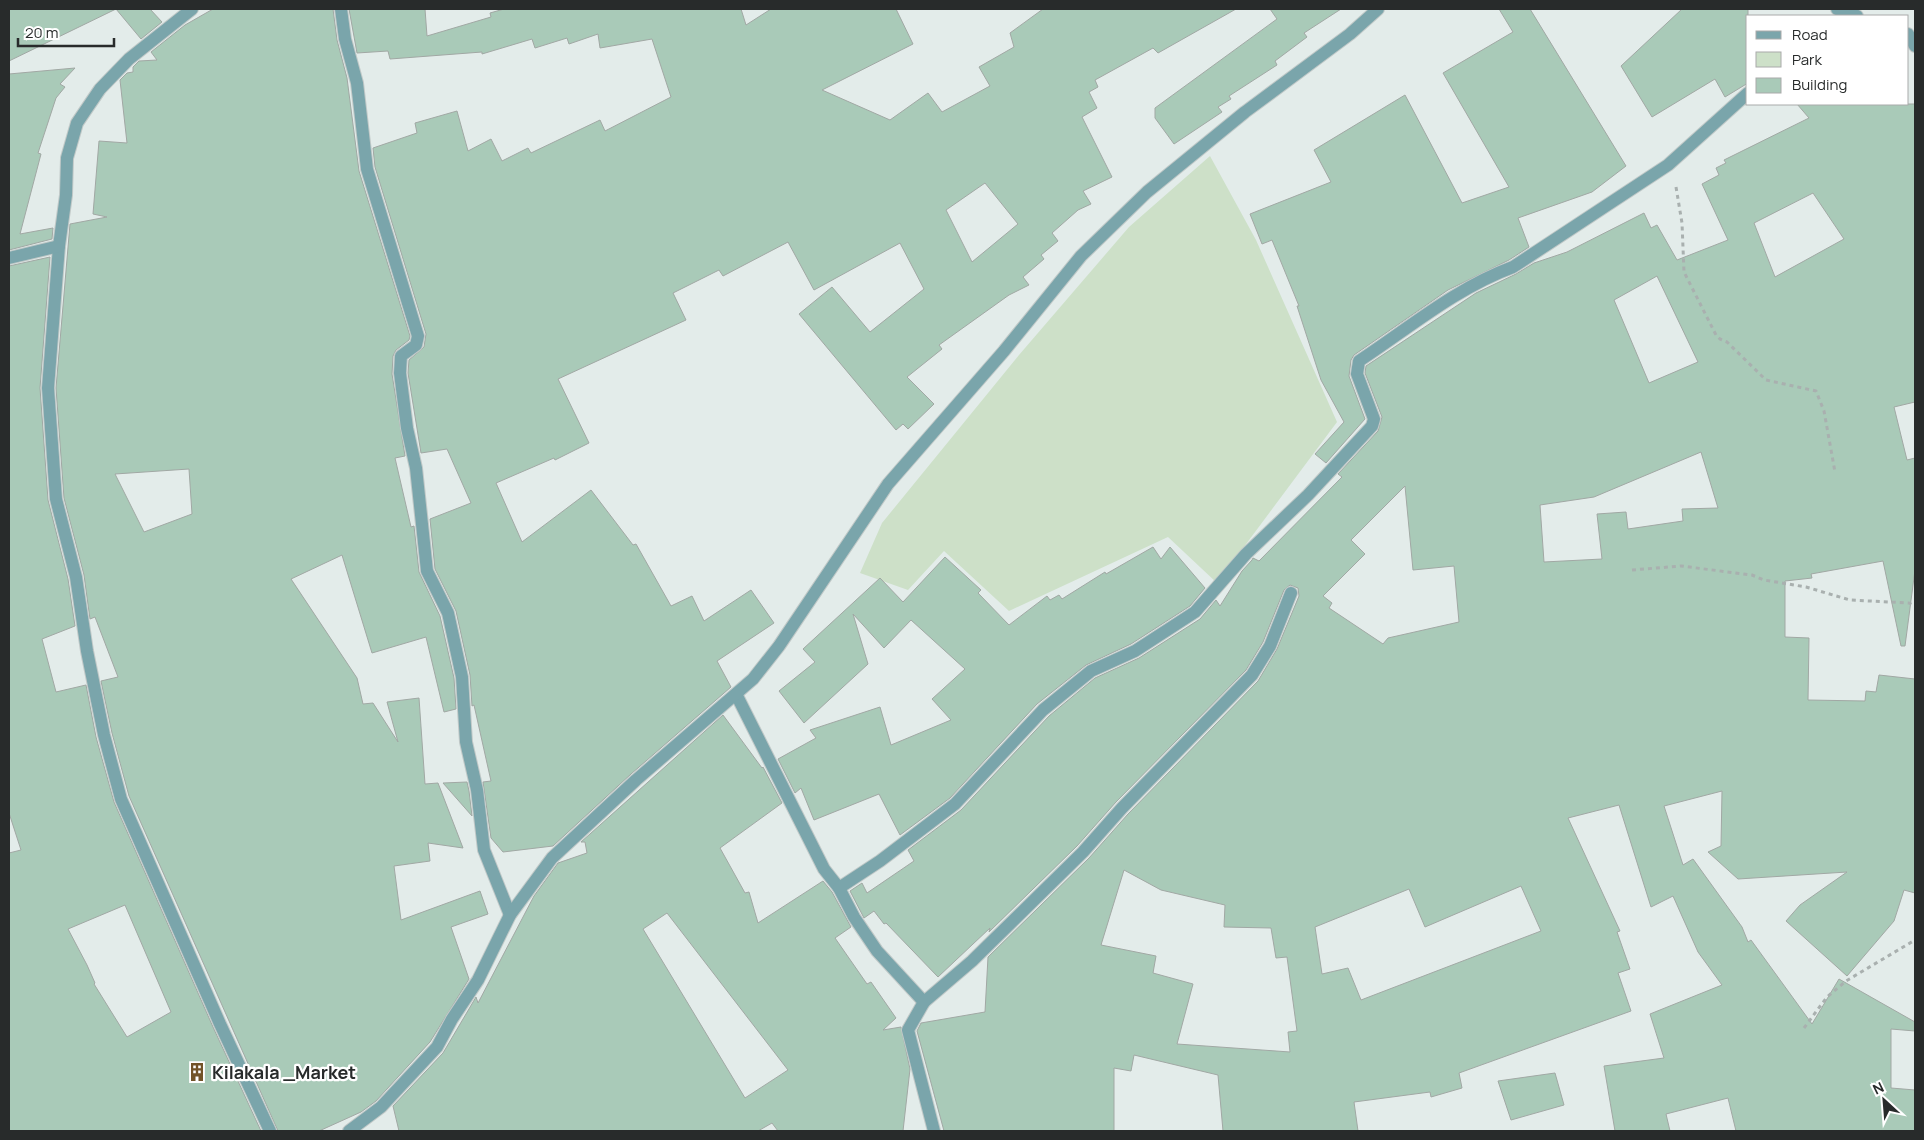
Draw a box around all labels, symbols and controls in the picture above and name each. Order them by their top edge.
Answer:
scale bar [18,15,114,47]
legend [1746,15,1909,105]
text: 20 m [25,22,58,43]
text: Road [1792,24,1828,45]
text: Park [1792,49,1822,70]
text: Building [1792,74,1847,95]
place label: Kilakala _Market [212,1060,356,1084]
building icon: Kilakala _Market [186,1061,208,1083]
north arrow [1859,1075,1909,1125]
text: N [1869,1077,1887,1099]

